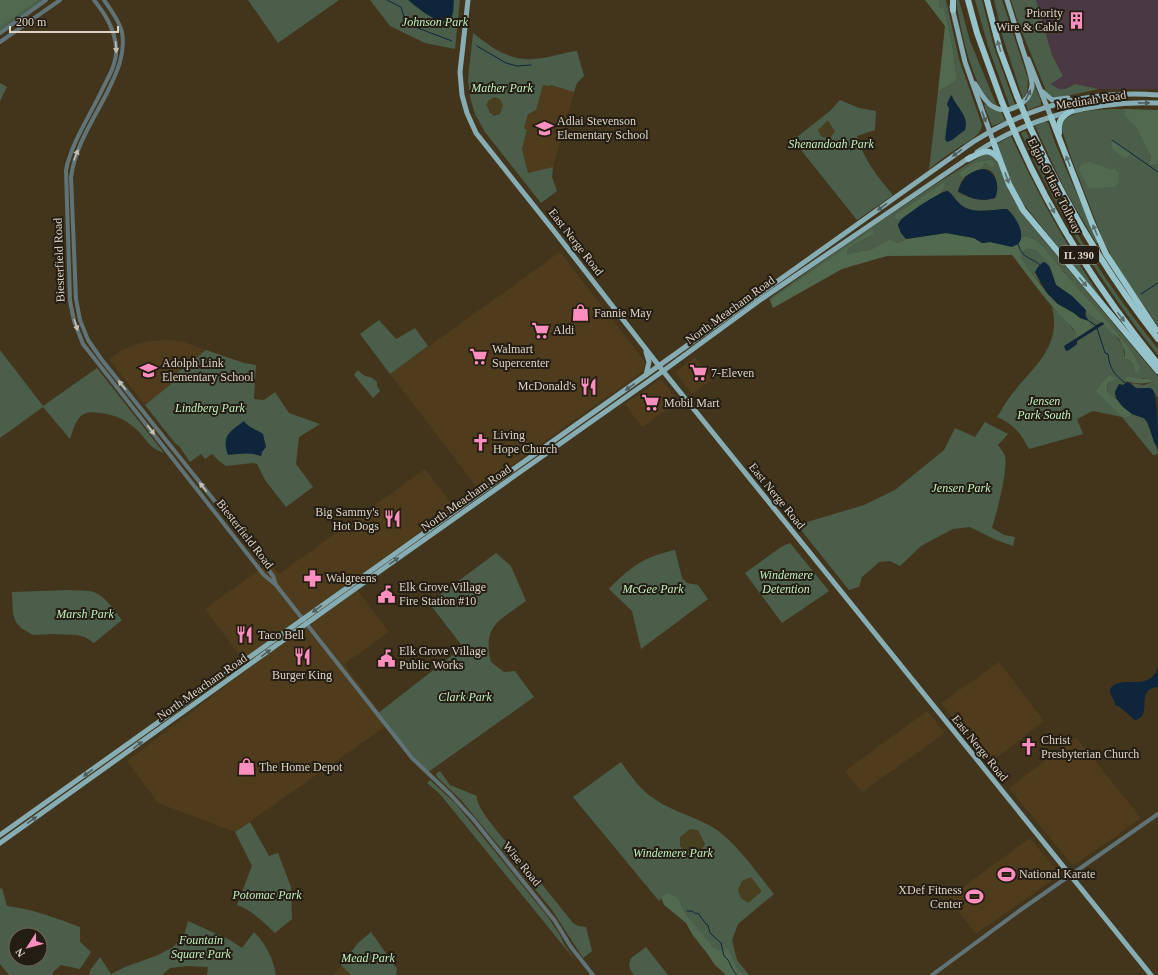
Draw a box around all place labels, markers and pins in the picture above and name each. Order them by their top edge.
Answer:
place label: Priority Wire & Cable [996,6,1063,34]
building icon: Priority Wire & Cable [1066,10,1086,30]
place label: Adlai Stevenson Elementary School [557,114,649,142]
school or university icon: Adlai Stevenson Elementary School [534,118,554,138]
shop icon: Fannie May [571,303,591,323]
place label: Fannie May [594,306,652,320]
supermarket icon: Aldi [530,320,550,340]
place label: Aldi [553,323,575,337]
place label: Walmart Supercenter [492,342,549,370]
supermarket icon: Walmart Supercenter [469,346,489,366]
place label: Adolph Link Elementary School [162,356,254,384]
school or university icon: Adolph Link Elementary School [139,360,159,380]
supermarket icon: 7-Eleven [688,363,708,383]
place label: 7-Eleven [711,366,754,380]
restaurant icon: McDonald's [579,376,599,396]
place label: McDonald's [518,379,576,393]
supermarket icon: Mobil Mart [641,393,661,413]
place label: Mobil Mart [664,396,720,410]
place label: Living Hope Church [493,428,557,456]
church icon: Living Hope Church [470,432,490,452]
place label: Big Sammy's Hot Dogs [315,505,379,533]
restaurant icon: Big Sammy's Hot Dogs [382,509,402,529]
pharmacy icon: Walgreens [303,568,323,588]
place label: Walgreens [326,571,377,585]
place label: Elk Grove Village Fire Station #10 [399,580,486,608]
public building icon: Elk Grove Village Fire Station #10 [376,584,396,604]
restaurant icon: Taco Bell [235,625,255,645]
place label: Taco Bell [258,628,305,642]
place label: Elk Grove Village Public Works [399,644,486,672]
restaurant icon: Burger King [292,646,312,666]
public building icon: Elk Grove Village Public Works [376,648,396,668]
place label: Burger King [272,668,332,682]
place label: Christ Presbyterian Church [1041,733,1139,761]
church icon: Christ Presbyterian Church [1018,737,1038,757]
shop icon: The Home Depot [236,757,256,777]
place label: The Home Depot [259,760,343,774]
sports icon: National Karate [996,864,1016,884]
place label: National Karate [1019,867,1095,881]
place label: XDef Fitness Center [898,883,962,911]
sports icon: XDef Fitness Center [965,887,985,907]

